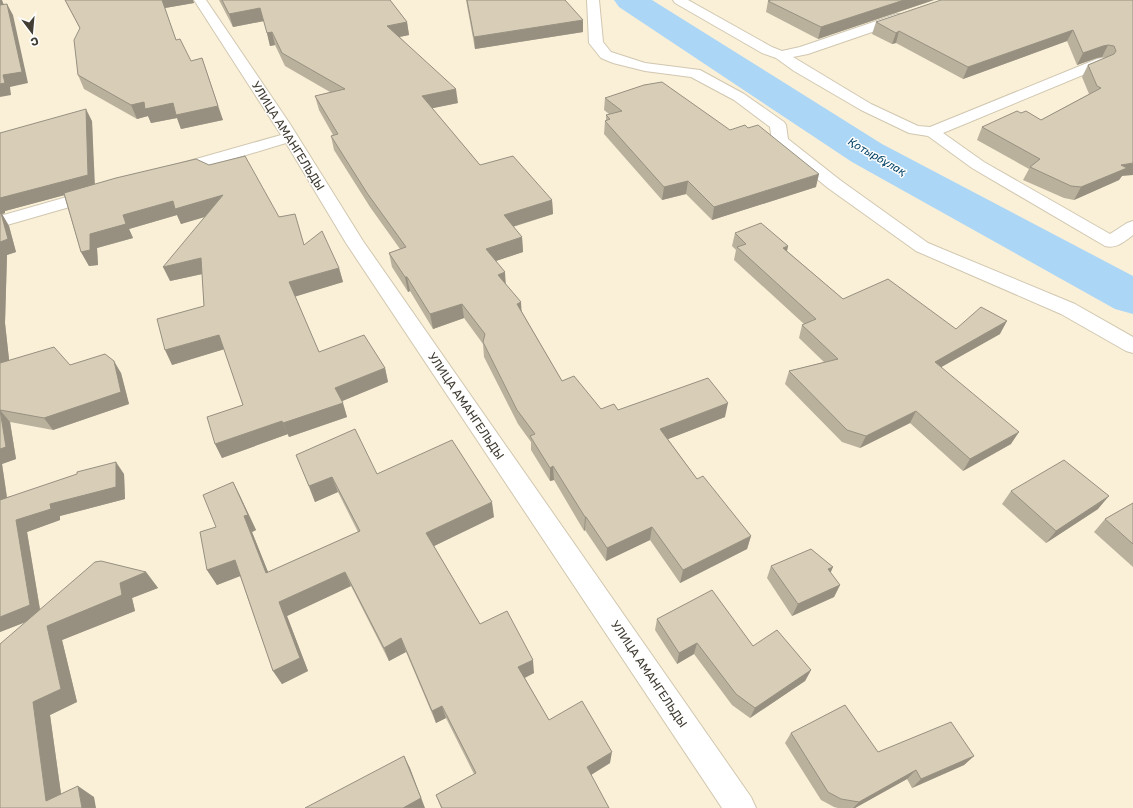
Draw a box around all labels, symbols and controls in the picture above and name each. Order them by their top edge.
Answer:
north arrow [12,12,52,52]
text: С [29,34,40,49]
street label: УЛИЦА АМАНГЕЛЬДЫ [249,79,327,193]
water label: Қотырбұлақ [846,135,908,179]
street label: УЛИЦА АМАНГЕЛЬДЫ [425,350,507,462]
street label: УЛИЦА АМАНГЕЛЬДЫ [608,618,690,730]

